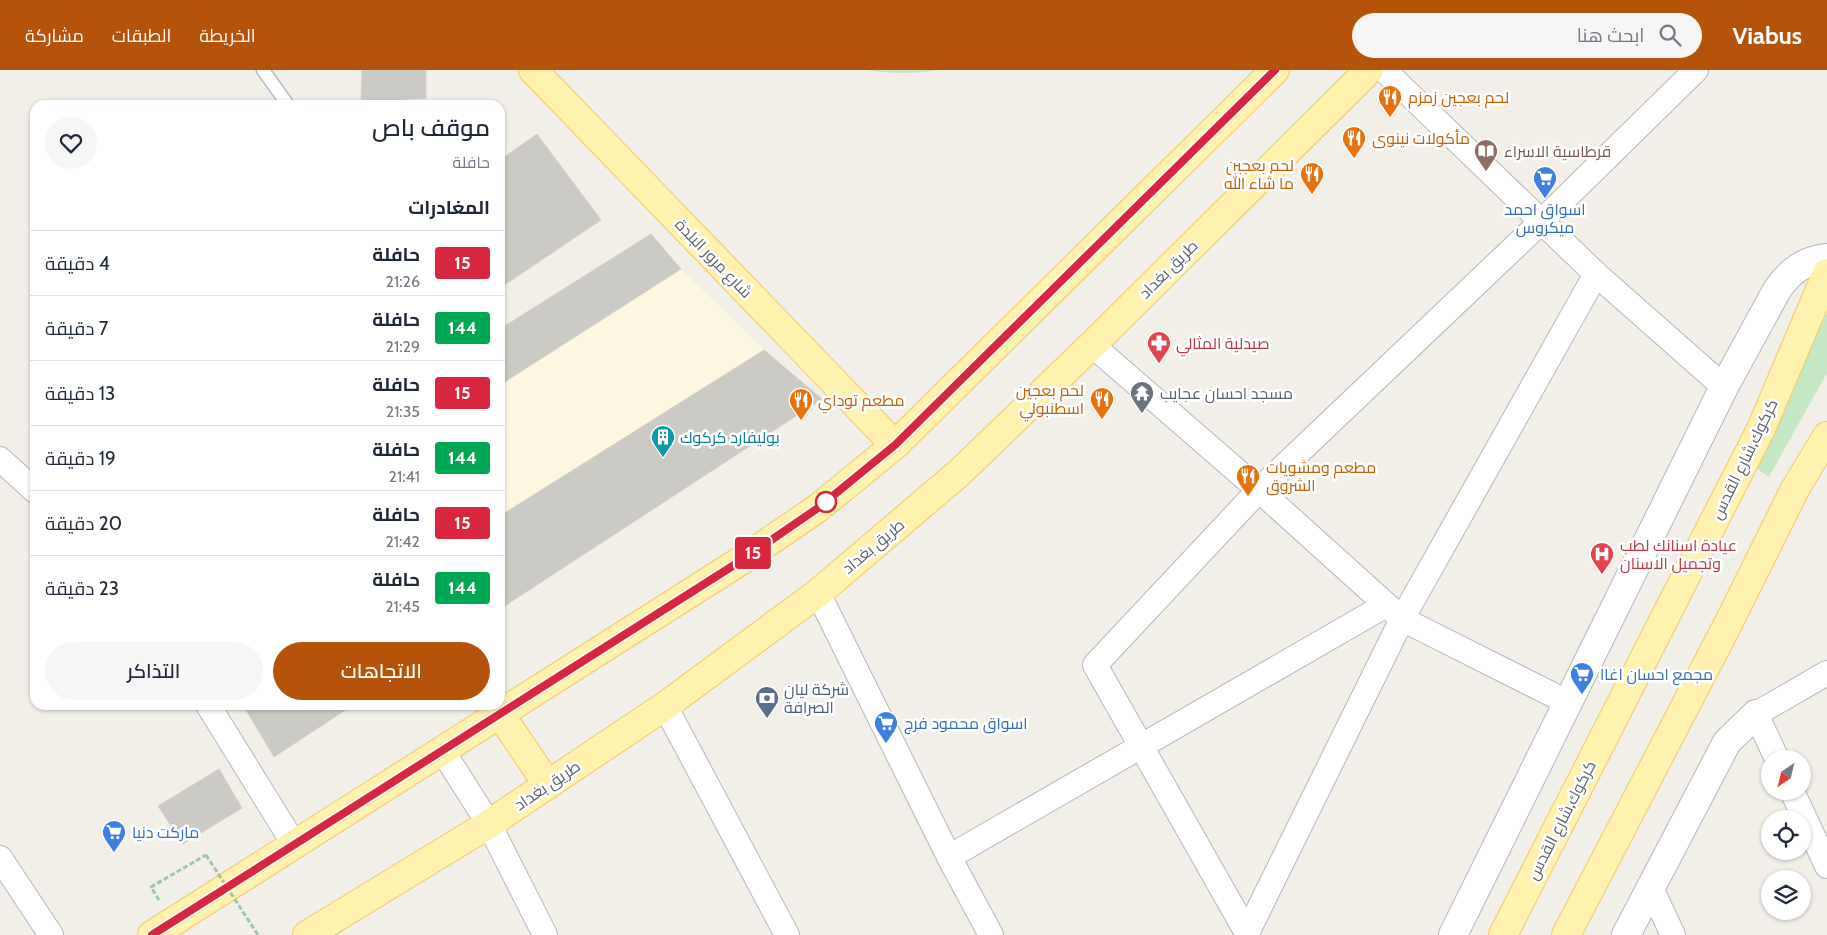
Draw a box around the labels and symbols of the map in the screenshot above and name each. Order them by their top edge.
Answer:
restaurant icon: لحم بعجين زمزم [1377,84,1403,118]
place label: لحم بعجين زمزم [1408,88,1509,109]
restaurant icon: مأكولات نينوى [1341,125,1367,159]
place label: مأكولات نينوى [1372,129,1470,149]
library icon: قرطاسية الاسراء [1473,138,1499,172]
place label: قرطاسية الاسراء [1504,142,1611,161]
place label: لحم بعجين ما شاء الله [1224,156,1294,193]
restaurant icon: لحم بعجين ما شاء الله [1299,161,1325,195]
supermarket icon: اسواق احمد ميكروس [1532,165,1558,199]
place label: اسواق احمد ميكروس [1504,200,1586,238]
street label: شارع مرور البلدة [670,215,756,303]
street label: طريق بغداد [1135,236,1202,303]
pharmacy icon: صيدلية المثالي [1146,330,1172,364]
place label: صيدلية المثالي [1176,334,1270,357]
temple icon: مسجد احسان عجايب [1129,380,1155,414]
place label: لحم بعجين اسطنبولي [1016,381,1084,422]
place label: مسجد احسان عجايب [1160,384,1293,404]
restaurant icon: لحم بعجين اسطنبولي [1089,386,1115,420]
restaurant icon: مطعم توداي [788,387,814,421]
place label: مطعم توداي [818,391,904,414]
street label: كركوك,شارع القدس [1707,396,1784,523]
building icon: بوليفارد كركوك [650,424,676,458]
place label: بوليفارد كركوك [680,428,780,447]
place label: مطعم ومشويات الشروق [1266,458,1376,496]
restaurant icon: مطعم ومشويات الشروق [1235,463,1261,497]
unlabelled marker [815,491,837,513]
street label: طريق بغداد [838,515,909,579]
place label: عيادة اسنانك لطب وتجميل الاسنان [1620,536,1737,574]
line badge: 15 [730,537,776,569]
hospital icon: عيادة اسنانك لطب وتجميل الاسنان [1589,541,1615,575]
supermarket icon: مجمع احسان اغاا [1569,661,1595,695]
place label: مجمع احسان اغاا [1600,665,1713,686]
place label: شركة ليان الصرافة [784,680,849,717]
bank icon: شركة ليان الصرافة [754,685,780,719]
supermarket icon: اسواق محمود فرج [873,710,899,744]
place label: اسواق محمود فرج [904,714,1028,735]
north arrow [1761,750,1811,800]
street label: طريق بغداد [511,757,584,815]
street label: كركوك,شارع القدس [1523,757,1602,884]
supermarket icon: ماركت دنيا [101,819,127,853]
place label: ماركت دنيا [132,823,199,842]

